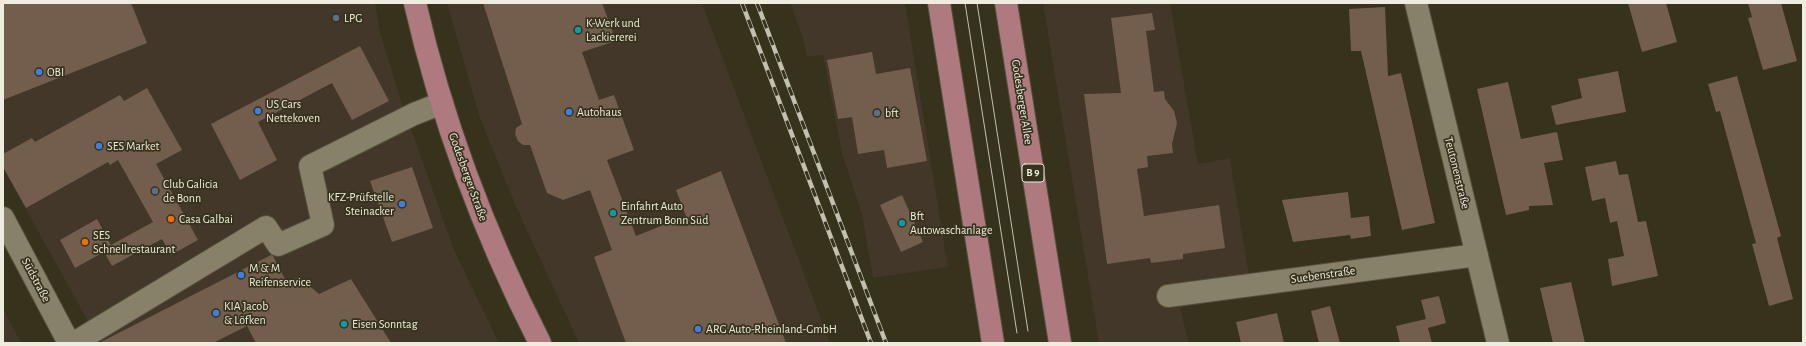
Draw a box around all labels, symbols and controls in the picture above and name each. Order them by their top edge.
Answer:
place label: LPG [344,11,362,25]
marker: LPG [331,13,341,23]
place label: K-Werk und Lackiererei [586,16,640,44]
marker: K-Werk und Lackiererei [573,25,583,35]
street label: Godesberger Allee [1008,59,1036,145]
place label: OBI [47,65,64,79]
marker: OBI [34,67,44,77]
place label: US Cars Nettekoven [266,97,320,125]
place label: Autohaus [577,105,622,119]
marker: US Cars Nettekoven [253,106,263,116]
place label: bft [885,106,898,120]
marker: Autohaus [564,107,574,117]
marker: bft [872,108,882,118]
street label: Godesberger Straße [445,131,491,223]
street label: Teutonenstraße [1441,135,1473,211]
place label: SES Market [107,139,159,153]
marker: SES Market [94,141,104,151]
road number: B 9 [1022,164,1044,182]
place label: Club Galicia de Bonn [163,177,218,205]
marker: Club Galicia de Bonn [150,186,160,196]
place label: KFZ-Prüfstelle Steinacker [328,190,394,218]
marker: KFZ-Prüfstelle Steinacker [397,199,407,209]
place label: Einfahrt Auto Zentrum Bonn Süd [621,199,708,227]
marker: Einfahrt Auto Zentrum Bonn Süd [608,208,618,218]
place label: Bft Autowaschanlage [910,209,992,237]
place label: Casa Galbai [179,212,233,226]
marker: Casa Galbai [166,214,176,224]
marker: Bft Autowaschanlage [897,218,907,228]
place label: SES Schnellrestaurant [93,228,175,256]
marker: SES Schnellrestaurant [80,237,90,247]
street label: Südstraße [18,256,54,304]
place label: M & M Reifenservice [249,261,311,289]
street label: Suebenstraße [1290,263,1356,287]
marker: M & M Reifenservice [236,270,246,280]
place label: KIA Jacob & Löfken [224,299,268,327]
marker: KIA Jacob & Löfken [211,308,221,318]
place label: Eisen Sonntag [352,317,418,331]
marker: Eisen Sonntag [339,319,349,329]
place label: ARG Auto-Rheinland-GmbH [706,322,837,336]
marker: ARG Auto-Rheinland-GmbH [693,324,703,334]

